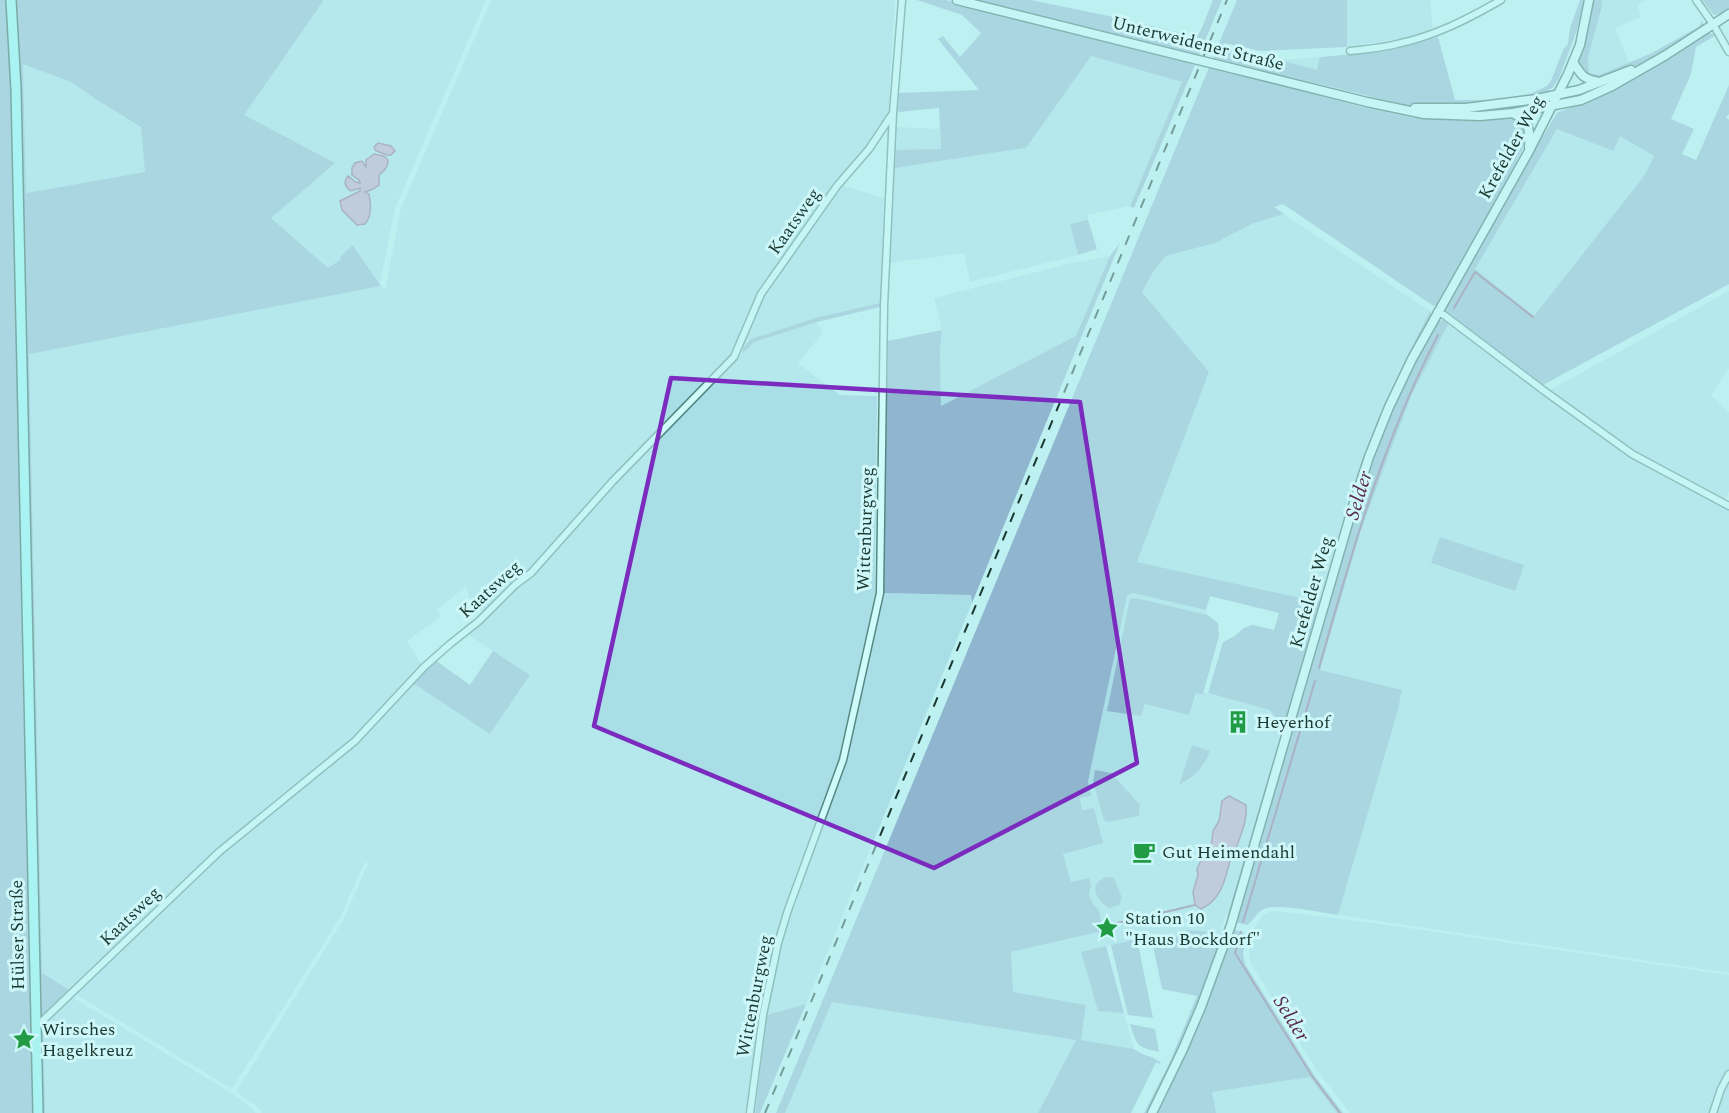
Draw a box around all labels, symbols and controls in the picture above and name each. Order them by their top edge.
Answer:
street label: Unterweidener Straße [1109,9,1287,78]
street label: Krefelder Weg [1472,90,1551,204]
street label: Kaatsweg [761,182,827,260]
water label: Selder [1337,466,1381,523]
street label: Wittenburgweg [850,467,881,592]
street label: Krefelder Weg [1283,533,1340,651]
street label: Kaatsweg [453,554,528,625]
building icon: Heyerhof [1225,709,1251,735]
place label: Heyerhof [1256,709,1332,736]
cafe icon: Gut Heimendahl [1131,839,1157,865]
place label: Gut Heimendahl [1162,839,1295,866]
street label: Hülser Straße [3,880,32,990]
street label: Kaatsweg [93,880,167,953]
place label: Station 10 "Haus Bockdorf" [1125,905,1260,953]
place icon: Station 10 "Haus Bockdorf" [1094,915,1120,941]
street label: Wittenburgweg [729,933,780,1060]
water label: Selder [1265,990,1318,1048]
place label: Wirsches Hagelkreuz [42,1016,134,1064]
place icon: Wirsches Hagelkreuz [11,1026,37,1052]

